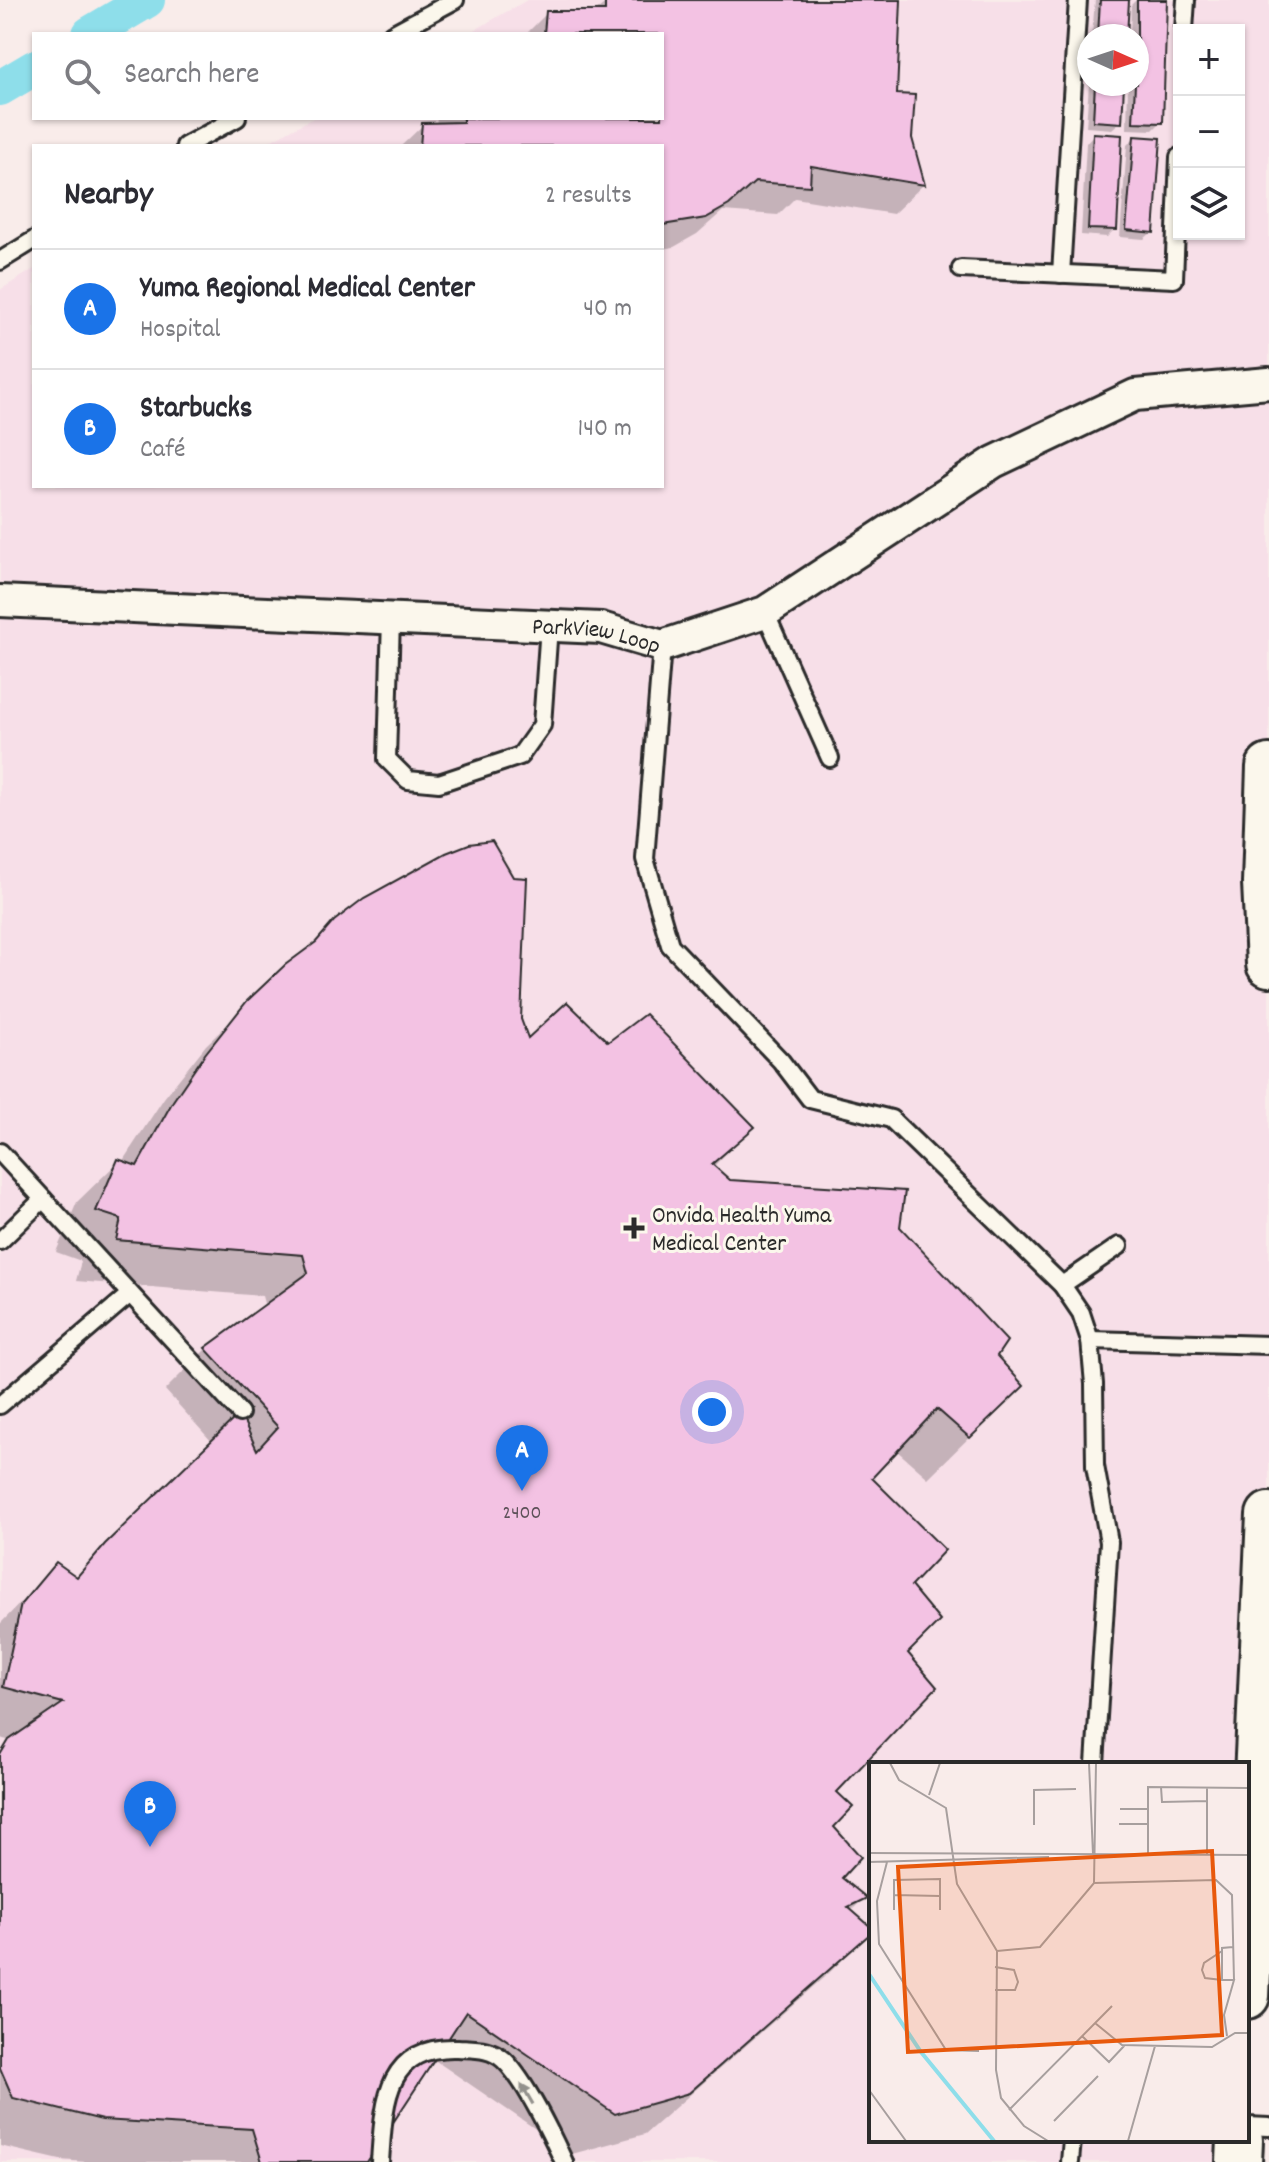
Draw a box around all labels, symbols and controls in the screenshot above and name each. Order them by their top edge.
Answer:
north arrow [1077,24,1149,96]
map controls [1173,24,1245,240]
button: + [1173,24,1245,96]
search box [32,32,664,120]
icon: search [60,54,104,98]
text: Search here [124,55,260,98]
button: − [1173,96,1245,168]
button: layers [1173,168,1245,240]
text: Nearby [64,172,153,221]
text: 2 results [545,178,632,215]
text: Yuma Regional Medical Center [140,269,475,312]
text: A [83,291,97,328]
text: 40 m [583,291,632,328]
text: Hospital [140,312,221,349]
text: Starbucks [140,389,252,432]
text: B [84,411,96,448]
text: 140 m [578,411,632,448]
text: Café [140,432,185,469]
street label: ParkView Loop [531,611,664,665]
place label: Onvida Health Yuma Medical Center [652,1200,832,1262]
marker: Onvida Health Yuma Medical Center [623,1217,645,1239]
your location [692,1392,732,1432]
pin: A [496,1425,548,1491]
house number: 2400 [503,1500,541,1528]
inset map [869,1762,1249,2142]
pin: B [124,1781,176,1847]
one-way arrow [520,2082,534,2105]

